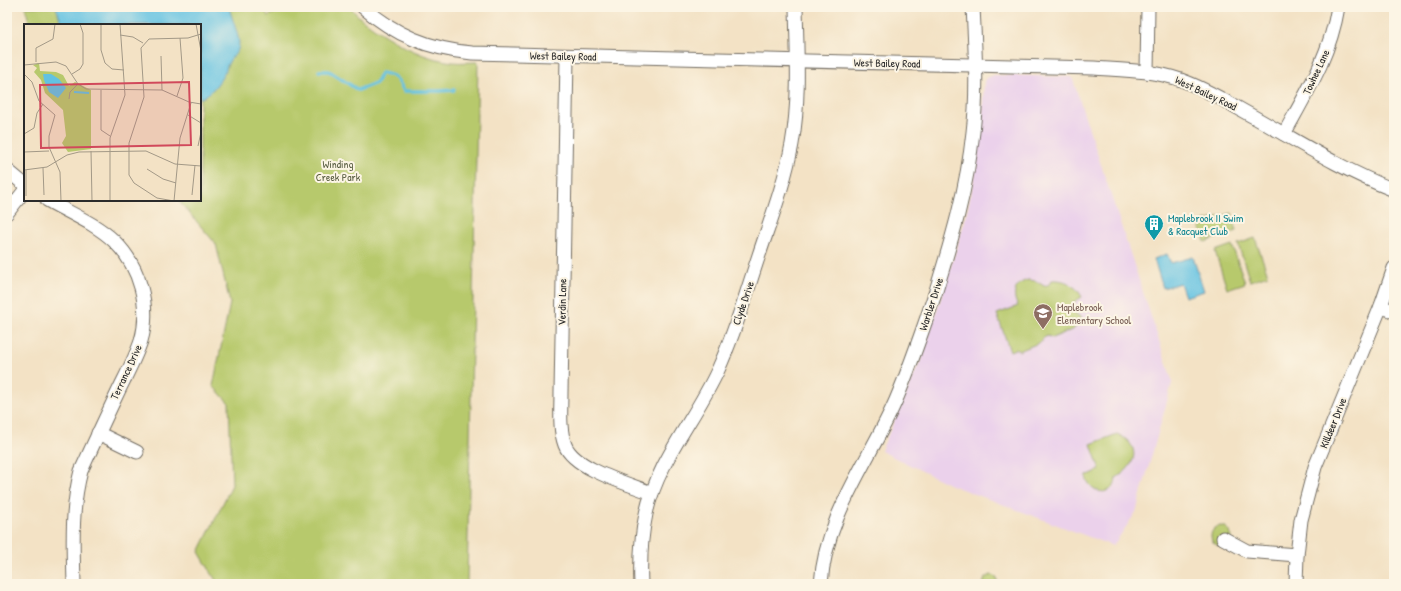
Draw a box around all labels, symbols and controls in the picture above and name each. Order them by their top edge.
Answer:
inset map [24,24,201,201]
street label: Towhee Lane [1299,47,1333,97]
street label: West Bailey Road [530,48,597,64]
street label: West Bailey Road [854,55,921,71]
street label: West Bailey Road [1173,73,1240,114]
park label: Winding Creek Park [316,157,361,184]
place label: Maplebrook II Swim & Racquet Club [1168,211,1244,238]
building icon: Maplebrook II Swim & Racquet Club [1143,213,1165,241]
street label: Warbler Drive [916,275,946,332]
street label: Verdin Lane [555,278,569,326]
street label: Clyde Drive [729,279,757,327]
place label: Maplebrook Elementary School [1057,300,1131,327]
school or university icon: Maplebrook Elementary School [1032,302,1054,330]
street label: Terrance Drive [107,342,145,402]
street label: Killdeer Drive [1316,395,1350,450]

